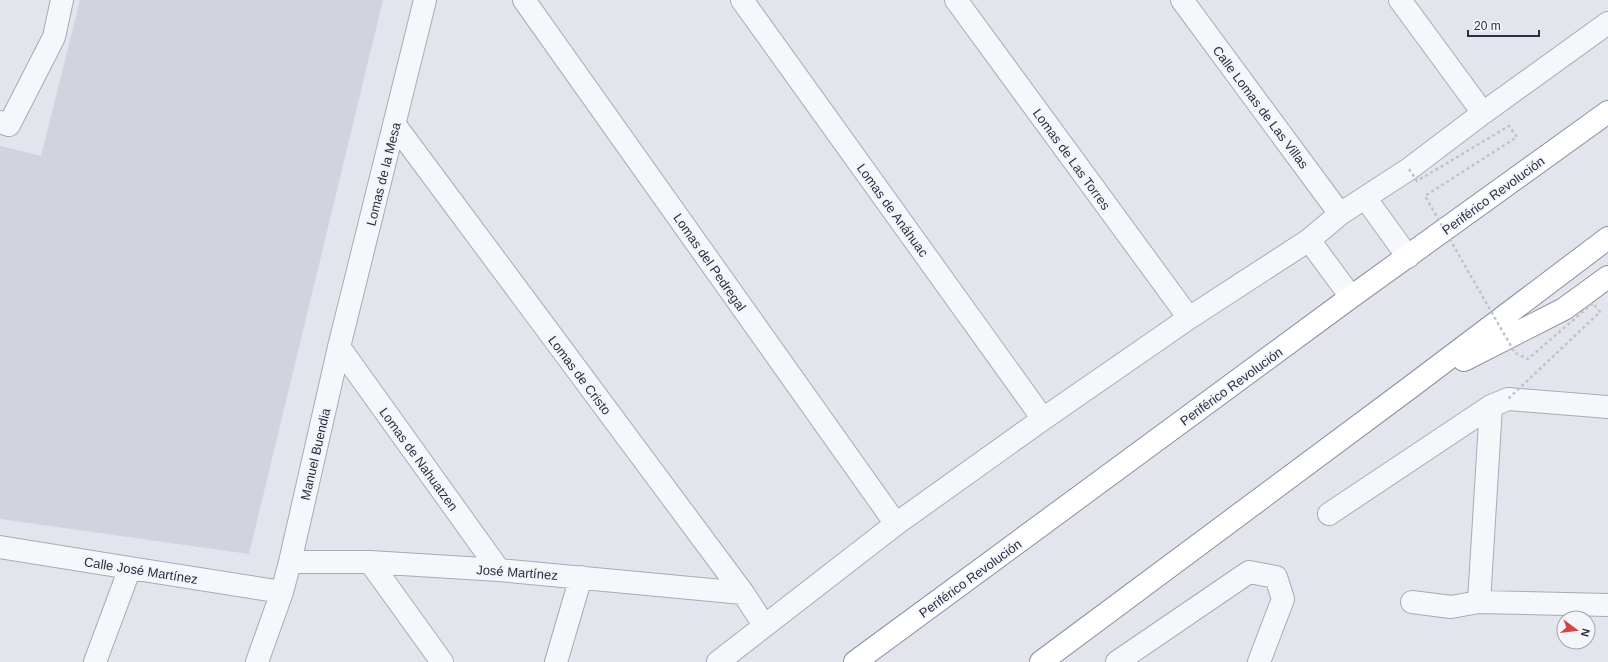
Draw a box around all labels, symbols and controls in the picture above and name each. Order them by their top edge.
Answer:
scale bar [1468,12,1539,38]
text: 20 m [1474,19,1501,33]
street label: Calle Lomas de Las Villas [1210,43,1312,172]
street label: Lomas de Las Torres [1030,106,1114,213]
street label: Lomas de la Mesa [363,120,404,227]
street label: Periférico Revolución [1439,153,1547,238]
street label: Lomas de Anáhuac [854,161,932,260]
street label: Lomas del Pedregal [670,211,749,314]
street label: Lomas de Cristo [545,333,614,418]
street label: Periférico Revolución [1177,344,1285,429]
street label: Lomas de Nahuatzen [376,405,461,514]
street label: Manuel Buendia [298,406,334,502]
street label: Periférico Revolución [916,536,1024,621]
street label: Calle José Martínez [83,554,199,587]
street label: José Martínez [476,562,558,583]
north arrow [1556,610,1596,650]
text: N [1579,627,1592,638]

